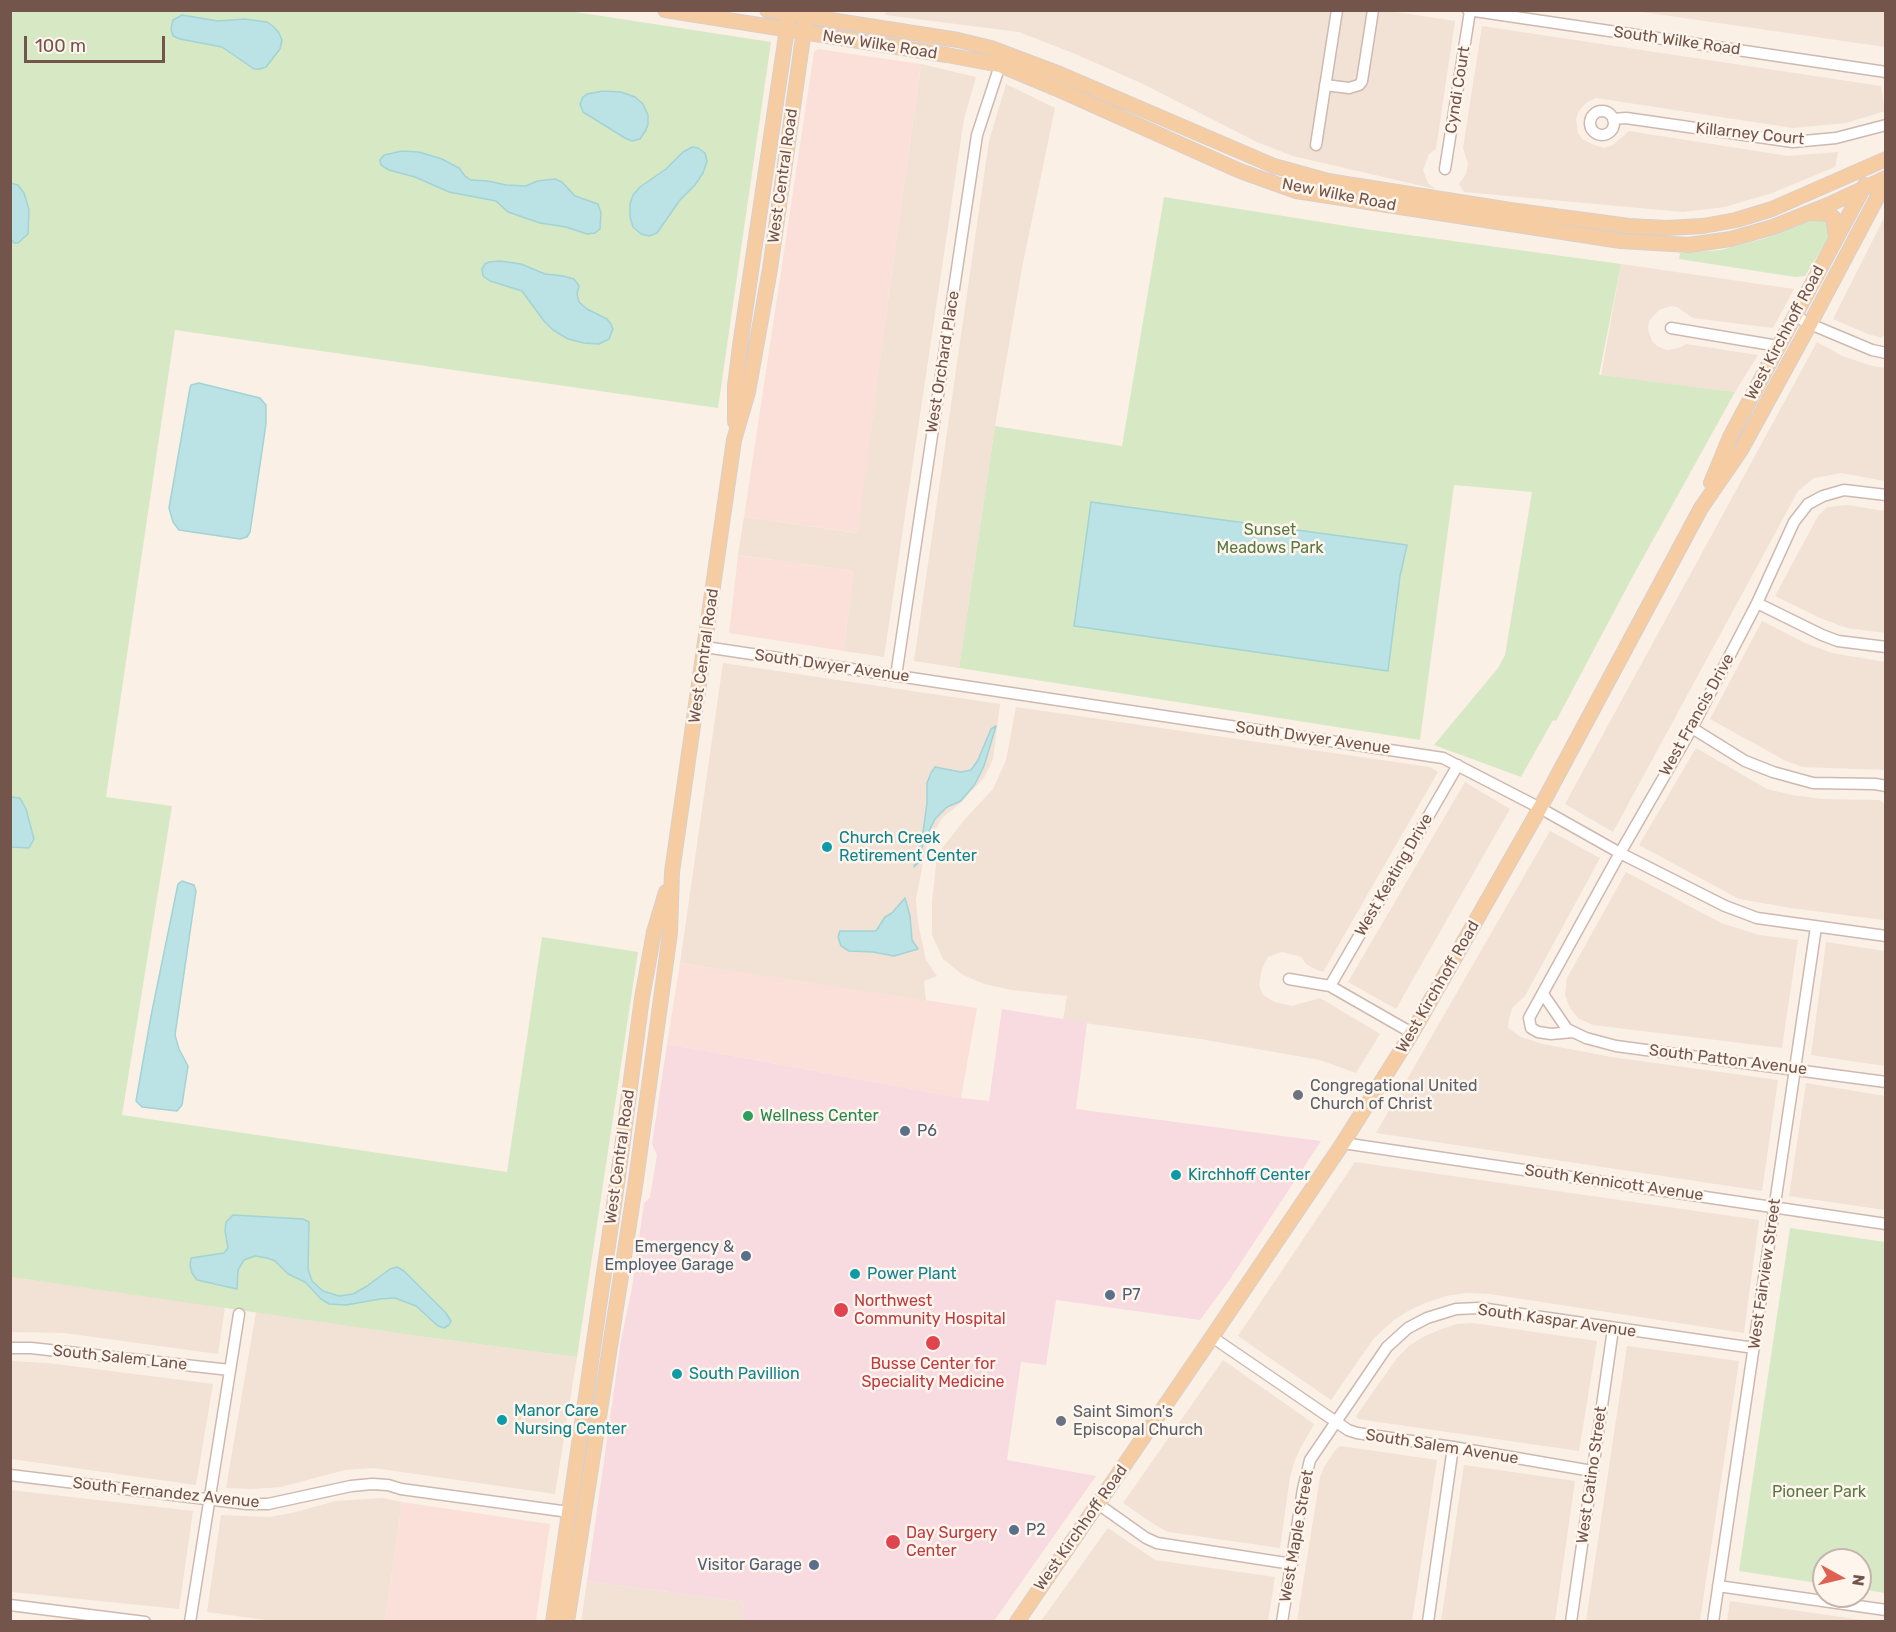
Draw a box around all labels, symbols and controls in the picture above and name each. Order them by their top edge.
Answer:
street label: South Wilke Road [1612,23,1742,59]
scale bar [27,24,168,62]
street label: New Wilke Road [821,26,939,64]
text: 100 m [35,35,86,57]
street label: Cyndi Court [1442,45,1474,135]
street label: West Central Road [764,107,802,245]
street label: Killarney Court [1695,119,1805,149]
street label: New Wilke Road [1280,175,1398,215]
street label: West Kirchhoff Road [1741,263,1829,403]
street label: West Orchard Place [922,289,964,435]
park label: Sunset Meadows Park [1217,520,1323,558]
street label: West Central Road [685,587,723,725]
street label: South Dwyer Avenue [753,646,911,686]
street label: West Francis Drive [1655,651,1739,779]
street label: South Dwyer Avenue [1234,718,1392,758]
street label: West Keating Drive [1351,810,1437,940]
place label: Church Creek Retirement Center [839,828,977,866]
marker: Church Creek Retirement Center [820,840,834,854]
street label: West Kirchhoff Road [1392,917,1484,1057]
street label: South Patton Avenue [1648,1041,1808,1079]
place label: Congregational United Church of Christ [1310,1076,1477,1114]
street label: West Central Road [601,1088,639,1226]
marker: Congregational United Church of Christ [1291,1088,1305,1102]
place label: Wellness Center [760,1106,879,1126]
marker: Wellness Center [741,1109,755,1123]
place label: P6 [917,1121,937,1141]
marker: P6 [898,1124,912,1138]
street label: South Kennicott Avenue [1523,1161,1705,1205]
place label: Kirchhoff Center [1188,1165,1310,1185]
marker: Kirchhoff Center [1169,1168,1183,1182]
street label: West Fairview Street [1745,1197,1785,1351]
place label: Emergency & Employee Garage [604,1237,734,1275]
marker: Emergency & Employee Garage [739,1249,753,1263]
place label: Power Plant [867,1264,957,1284]
marker: Power Plant [848,1267,862,1281]
place label: P7 [1122,1285,1140,1305]
marker: P7 [1103,1288,1117,1302]
place label: Northwest Community Hospital [854,1291,1006,1329]
street label: South Kaspar Avenue [1477,1300,1637,1342]
marker: Northwest Community Hospital [832,1301,850,1319]
marker: Busse Center for Speciality Medicine [924,1334,942,1352]
street label: South Salem Lane [52,1341,188,1375]
place label: Busse Center for Speciality Medicine [861,1354,1005,1392]
place label: South Pavillion [689,1364,800,1384]
marker: South Pavillion [670,1367,684,1381]
place label: Manor Care Nursing Center [514,1401,627,1439]
place label: Saint Simon's Episcopal Church [1073,1402,1203,1440]
street label: West Catino Street [1573,1405,1611,1545]
marker: Manor Care Nursing Center [495,1413,509,1427]
marker: Saint Simon's Episcopal Church [1054,1414,1068,1428]
street label: South Salem Avenue [1364,1425,1520,1469]
street label: West Kirchhoff Road [1030,1461,1132,1595]
street label: West Maple Street [1276,1468,1318,1604]
street label: South Fernandez Avenue [72,1474,260,1512]
park label: Pioneer Park [1772,1482,1866,1502]
place label: P2 [1026,1520,1046,1540]
place label: Day Surgery Center [906,1523,997,1561]
marker: P2 [1007,1523,1021,1537]
marker: Day Surgery Center [884,1533,902,1551]
north arrow [1812,1548,1872,1608]
place label: Visitor Garage [697,1555,802,1575]
marker: Visitor Garage [807,1558,821,1572]
text: N [1848,1573,1869,1587]

